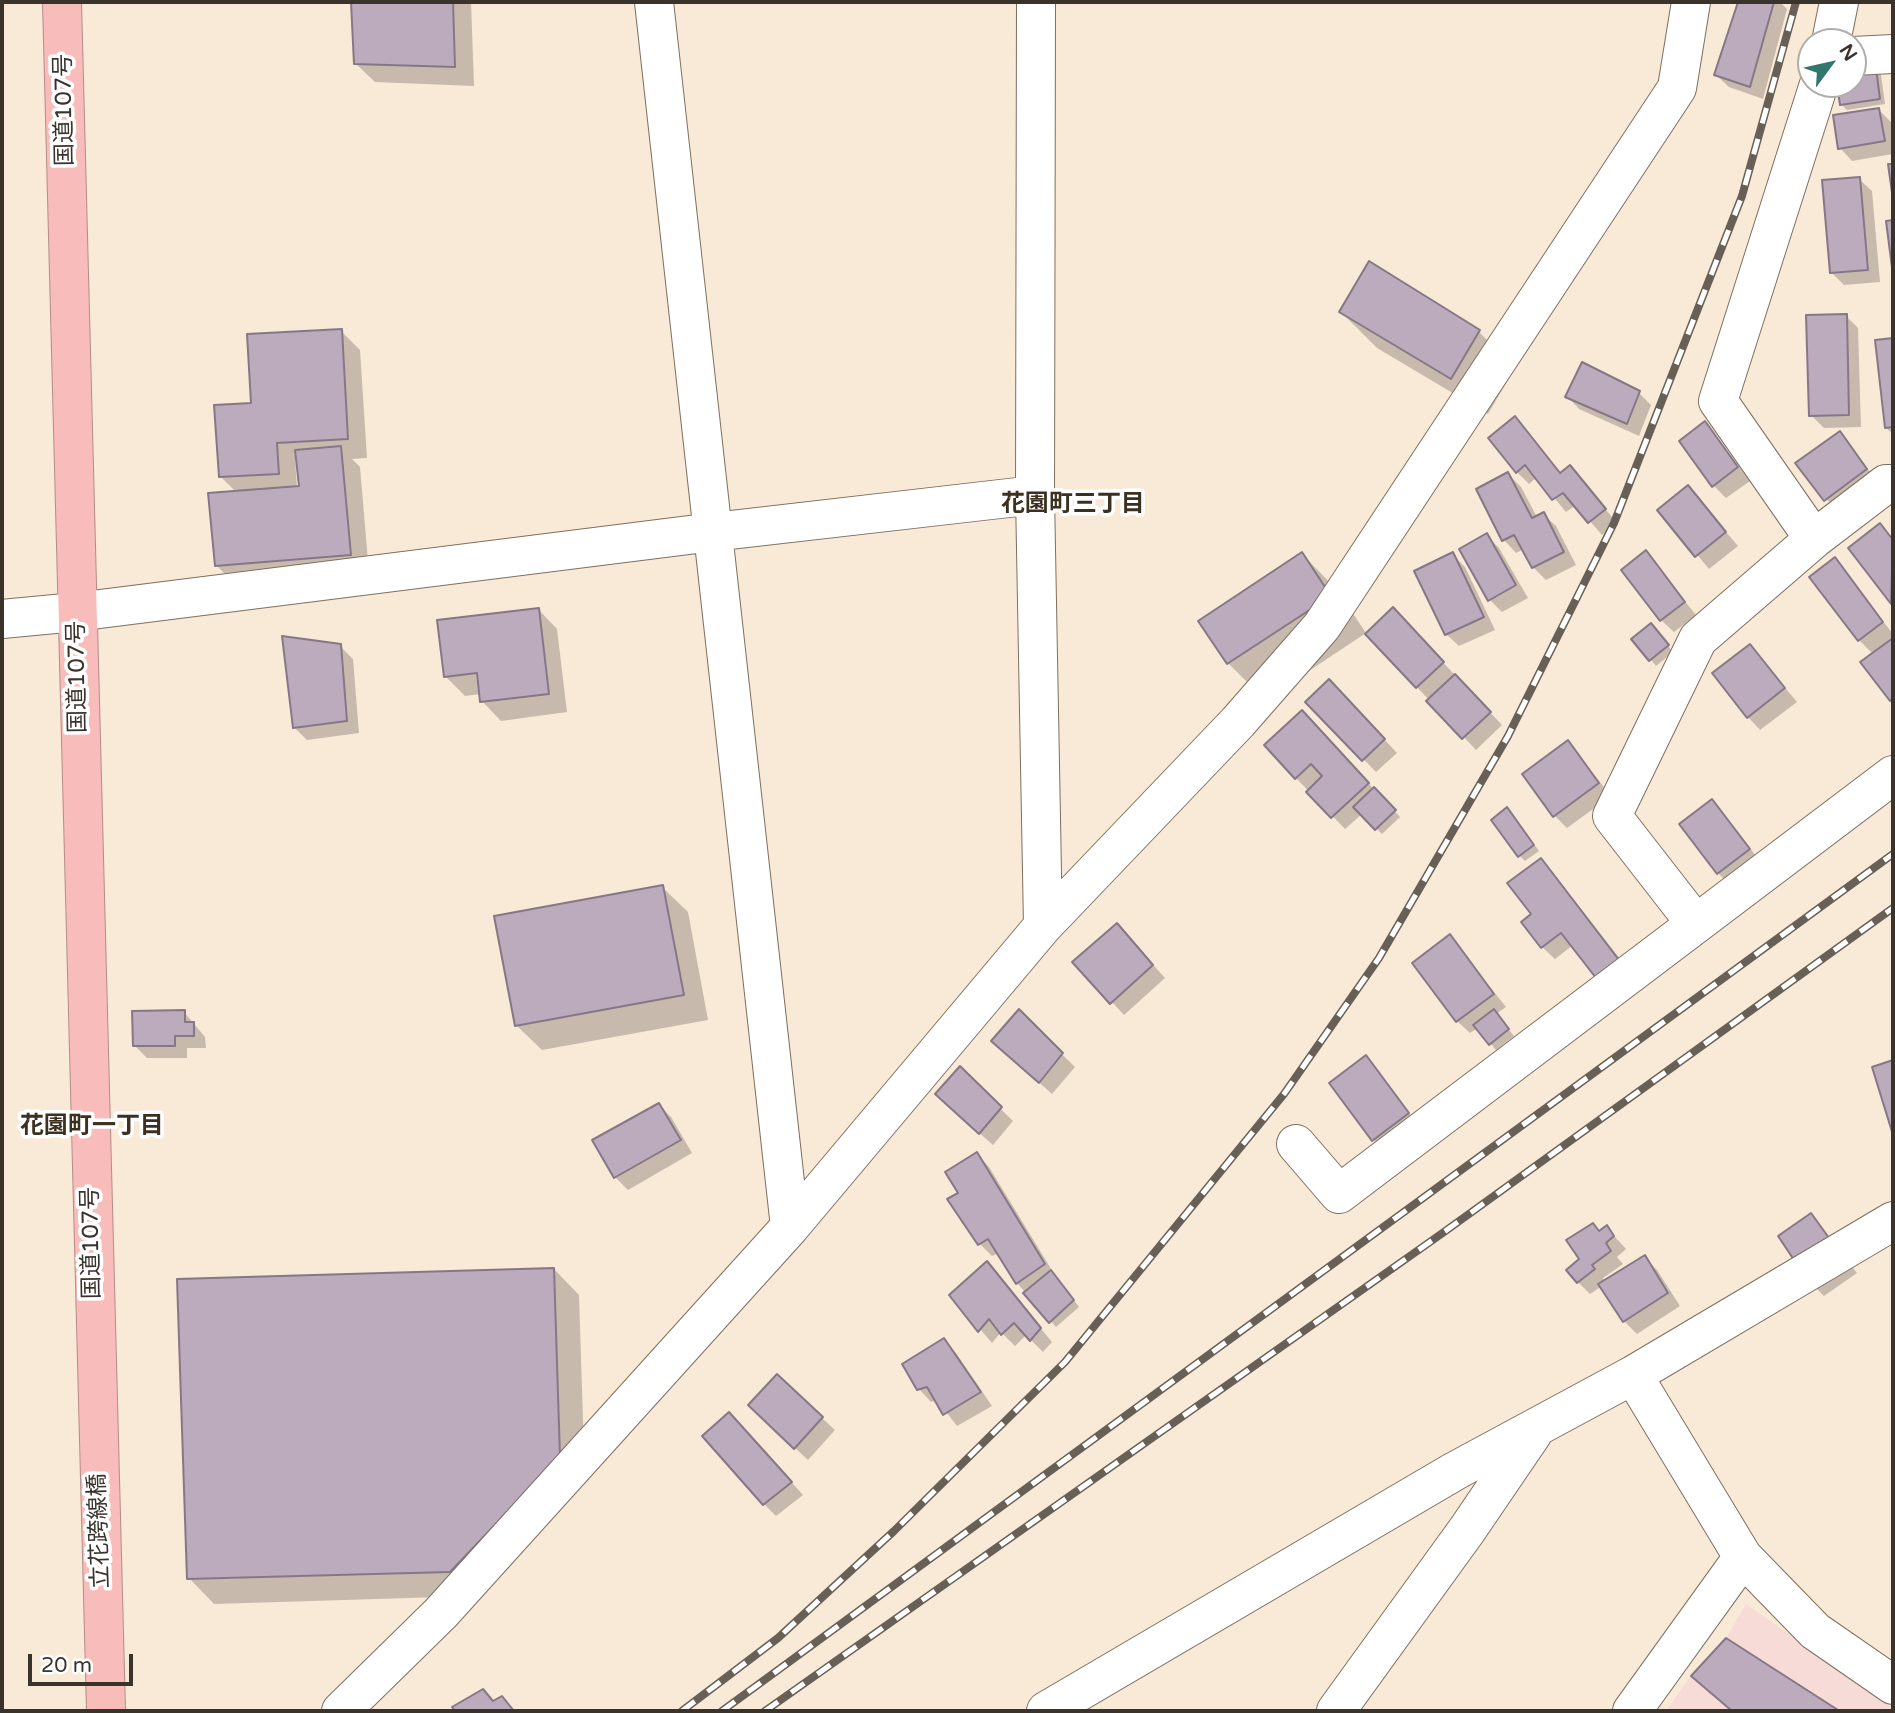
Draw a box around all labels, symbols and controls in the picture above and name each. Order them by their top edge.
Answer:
north arrow [1797,28,1867,98]
text: N [1835,40,1861,65]
street label: 国道107号 [50,54,80,166]
district label: 花園町三丁目 [1001,491,1145,519]
street label: 国道107号 [63,621,93,733]
district label: 花園町一丁目 [20,1113,164,1141]
street label: 国道107号 [77,1187,107,1299]
street label: 立花跨線橋 [84,1473,116,1589]
scale bar [32,1640,136,1684]
text: 20 m [41,1653,92,1678]

